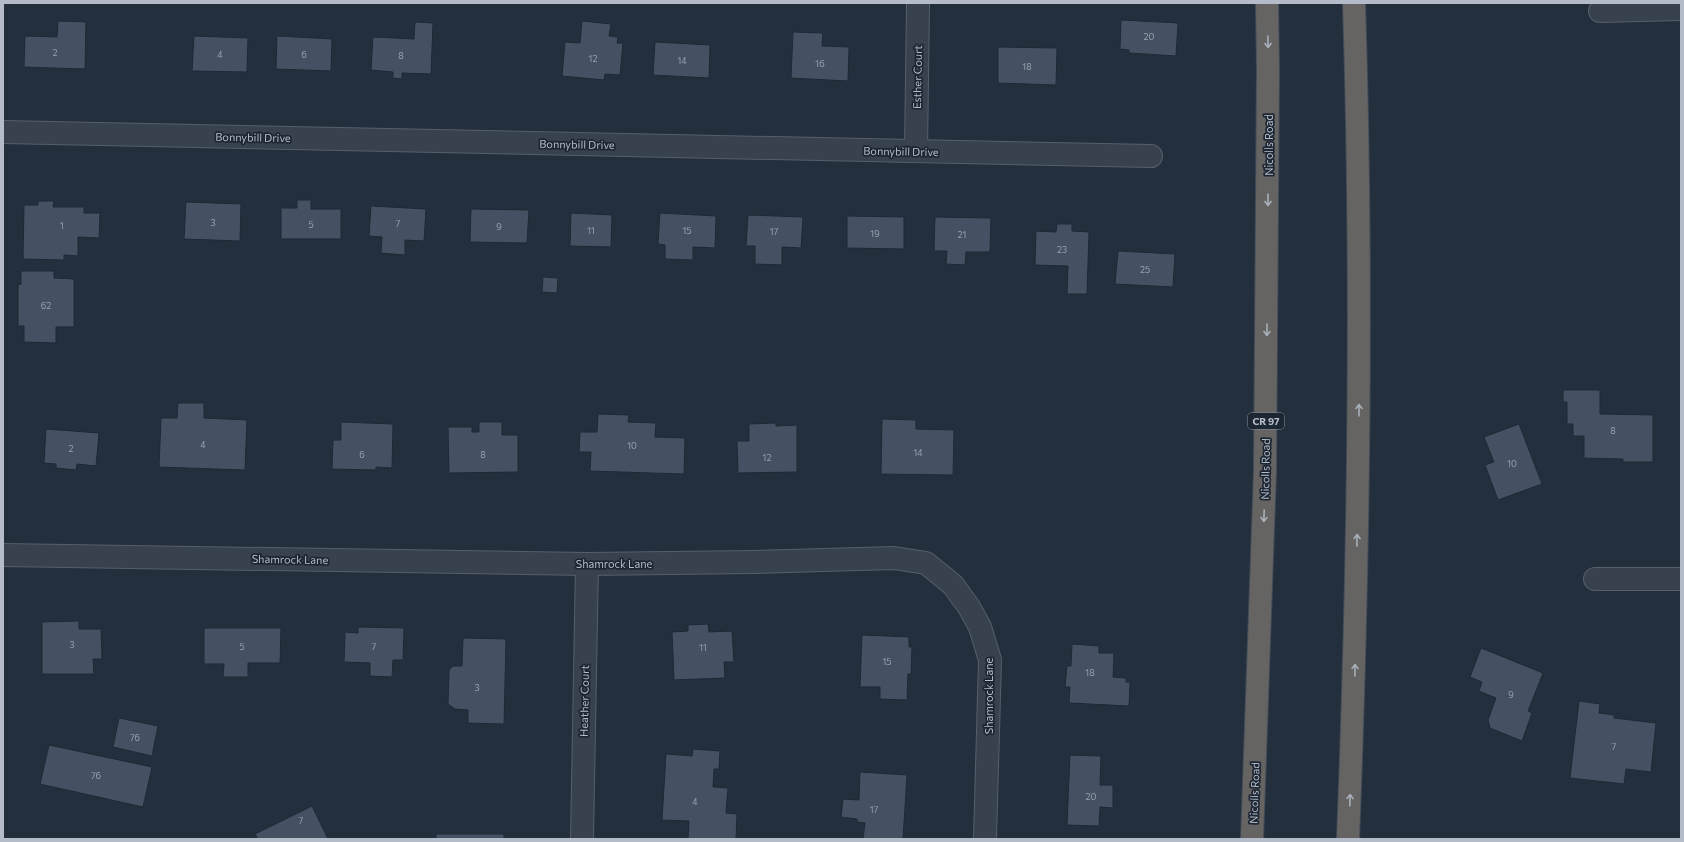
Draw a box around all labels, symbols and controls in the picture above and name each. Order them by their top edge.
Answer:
house number: 20 [1144,31,1155,42]
one-way arrow [1264,35,1272,48]
street label: Esther Court [910,45,924,109]
house number: 2 [53,47,58,58]
house number: 4 [217,49,223,60]
house number: 6 [301,49,307,60]
house number: 8 [398,50,404,61]
house number: 12 [589,53,597,64]
house number: 14 [677,55,687,66]
house number: 16 [815,58,825,69]
house number: 18 [1022,61,1032,72]
street label: Nicolls Road [1262,114,1275,176]
street label: Bonnybill Drive [215,130,291,144]
street label: Bonnybill Drive [539,137,615,151]
street label: Bonnybill Drive [863,144,939,158]
one-way arrow [1264,193,1272,206]
house number: 3 [210,217,216,228]
house number: 7 [396,218,401,229]
house number: 5 [308,219,314,230]
house number: 1 [60,220,64,231]
house number: 9 [496,221,502,232]
house number: 11 [587,225,595,236]
house number: 15 [682,225,692,236]
house number: 17 [770,226,779,237]
house number: 19 [870,228,880,239]
house number: 21 [958,229,966,240]
house number: 23 [1057,244,1067,255]
house number: 25 [1140,264,1150,275]
house number: 62 [41,300,51,311]
one-way arrow [1263,323,1271,336]
one-way arrow [1355,404,1363,417]
road number: CR 97 [1248,413,1284,429]
house number: 8 [1610,425,1616,436]
street label: Nicolls Road [1258,438,1272,500]
house number: 4 [200,439,206,450]
house number: 10 [627,440,637,451]
house number: 2 [69,443,74,454]
house number: 14 [913,447,923,458]
house number: 6 [359,449,365,460]
house number: 8 [480,449,486,460]
house number: 12 [763,452,771,463]
house number: 10 [1507,458,1517,469]
one-way arrow [1260,509,1268,522]
one-way arrow [1353,534,1361,547]
street label: Shamrock Lane [252,552,329,566]
street label: Shamrock Lane [576,557,652,570]
house number: 3 [69,639,75,650]
house number: 5 [239,641,245,652]
house number: 7 [372,641,377,652]
house number: 11 [699,642,707,653]
house number: 15 [882,656,892,667]
street label: Shamrock Lane [982,658,995,734]
street label: Heather Court [577,664,591,737]
one-way arrow [1351,664,1358,677]
house number: 18 [1085,667,1095,678]
house number: 3 [474,682,480,693]
house number: 9 [1508,689,1514,700]
house number: 76 [130,732,140,743]
house number: 7 [1612,741,1617,752]
street label: Nicolls Road [1246,762,1262,824]
house number: 76 [91,770,101,781]
house number: 20 [1086,791,1097,802]
one-way arrow [1346,794,1354,807]
house number: 4 [692,796,698,807]
house number: 17 [870,804,879,815]
house number: 7 [299,815,304,826]

